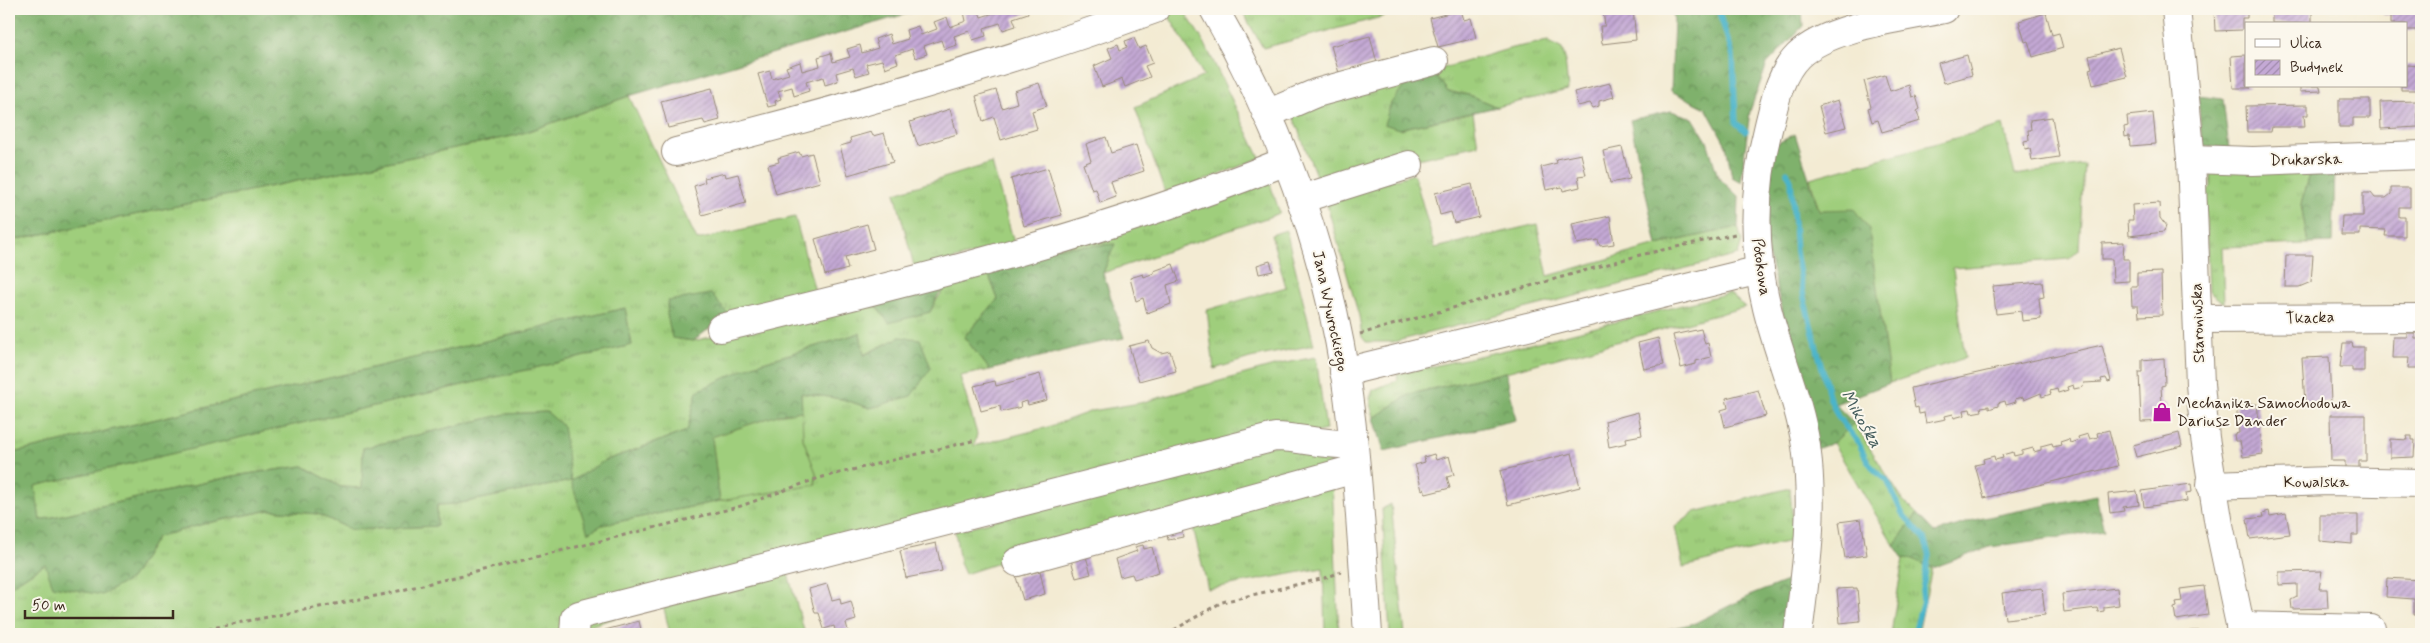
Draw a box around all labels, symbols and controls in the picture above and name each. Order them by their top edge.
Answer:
legend [2245,22,2408,88]
text: Ulica [2290,34,2323,54]
text: Budynek [2290,58,2344,78]
street label: Drukarska [2270,149,2343,171]
street label: Potokowa [1747,237,1775,297]
street label: Jana Wywrockiego [1306,249,1353,374]
street label: Staroniwska [2186,283,2210,363]
street label: Tkacka [2285,307,2335,329]
water label: Mikośka [1835,386,1887,452]
place label: Mechanika Samochodowa Dariusz Dander [2177,393,2351,432]
shop icon: Mechanika Samochodowa Dariusz Dander [2151,401,2173,423]
street label: Kowalska [2283,472,2349,493]
scale bar [25,588,172,620]
text: 50 m [32,596,66,616]

